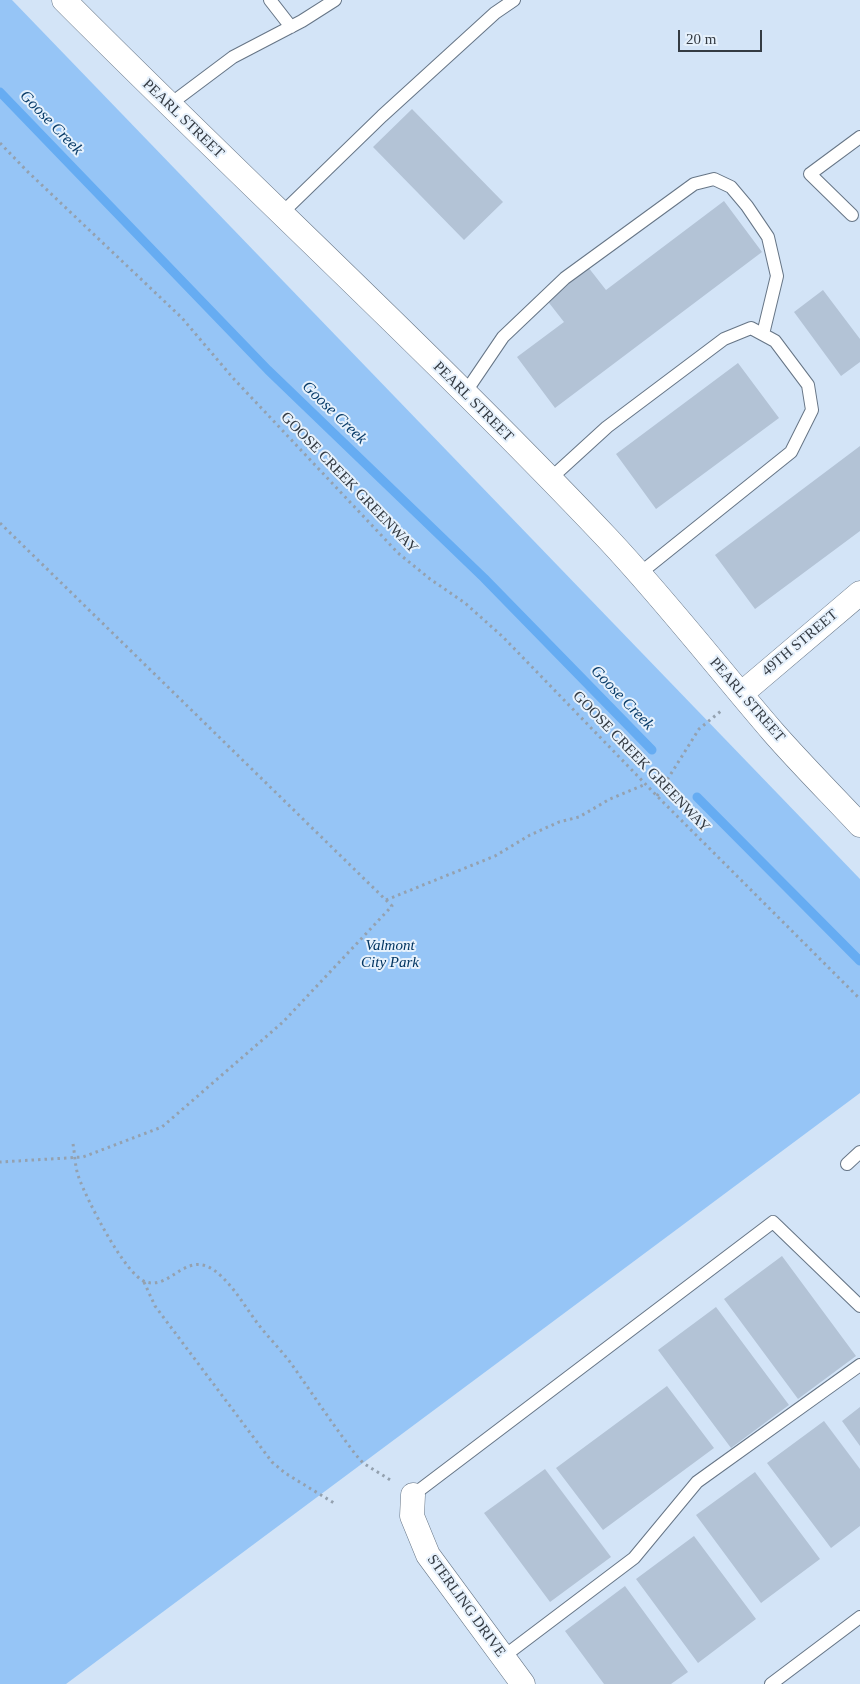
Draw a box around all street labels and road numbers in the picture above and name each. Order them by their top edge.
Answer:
street label: PEARL STREET [139,76,227,162]
street label: PEARL STREET [429,358,517,446]
street label: GOOSE CREEK GREENWAY [277,409,421,557]
street label: 49TH STREET [758,606,842,680]
street label: PEARL STREET [705,654,789,746]
street label: GOOSE CREEK GREENWAY [569,688,713,836]
street label: STERLING DRIVE [423,1551,509,1661]

